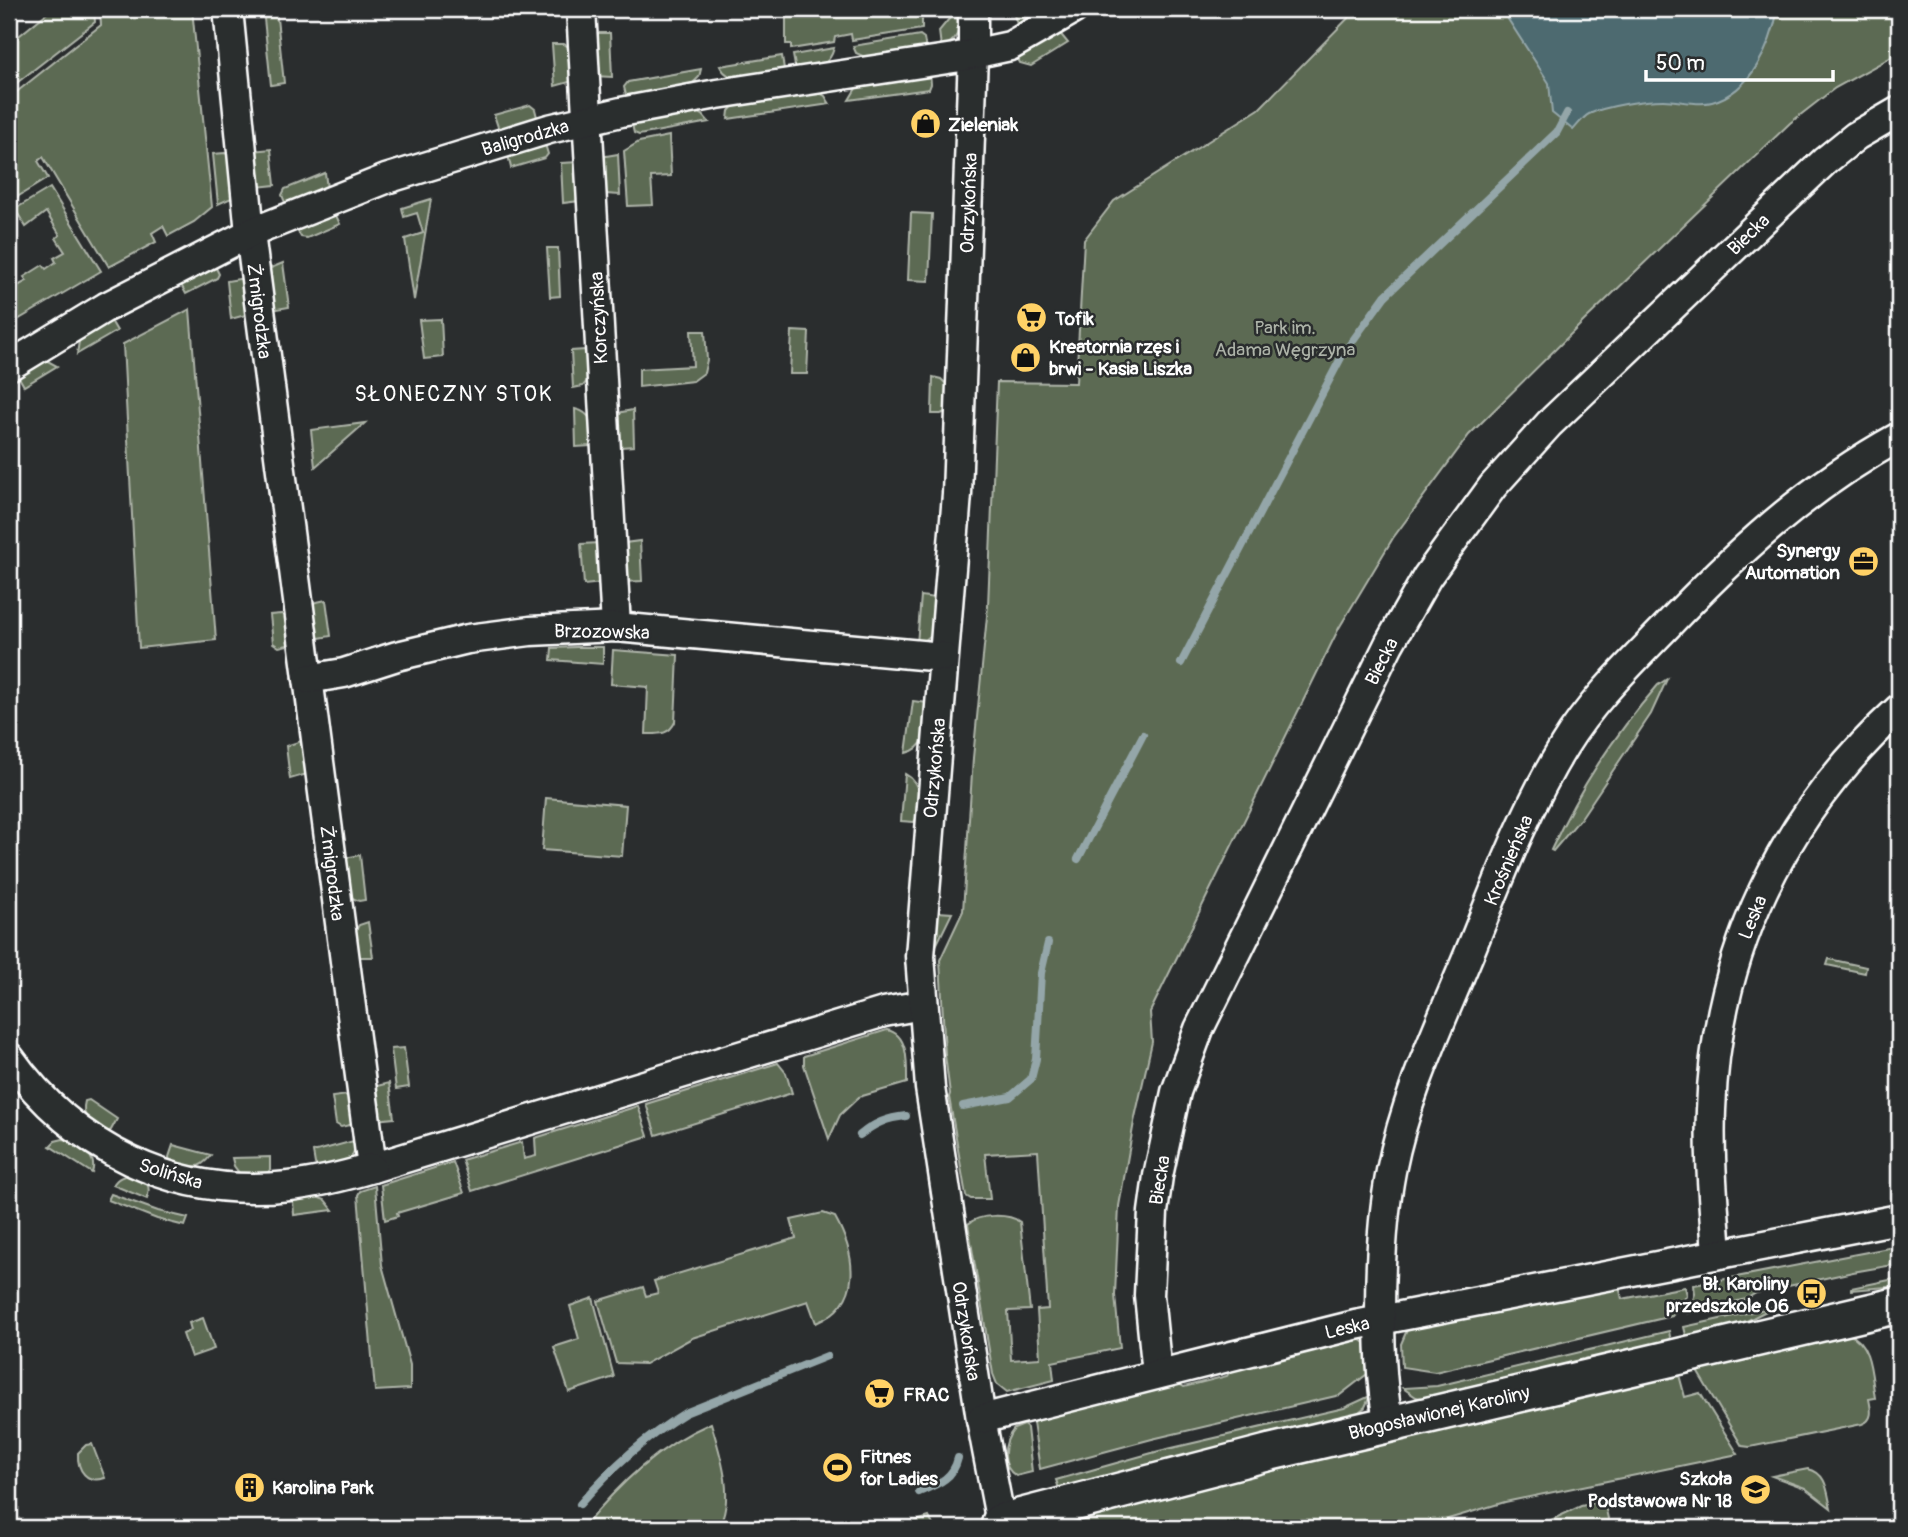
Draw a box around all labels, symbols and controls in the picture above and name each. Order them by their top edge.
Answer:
scale bar [1646,38,1833,82]
text: 50 m [1656,50,1705,77]
shop icon: Zieleniak [908,107,942,141]
place label: Zieleniak [948,113,1019,137]
street label: Baligrodzka [479,114,572,162]
street label: Odrzykońska [955,152,983,254]
street label: Biecka [1722,209,1775,261]
street label: Żmigrodzka [241,262,277,360]
street label: Korczyńska [585,271,613,365]
supermarket icon: Tofik [1015,301,1049,335]
place label: Tofik [1054,307,1095,331]
park label: Park im. Adama Węgrzyna [1215,316,1355,362]
place label: Kreatornia rzęs i brwi - Kasia Liszka [1049,335,1192,381]
shop icon: Kreatornia rzęs i brwi - Kasia Liszka [1009,340,1043,374]
district label: SŁONECZNY STOK [355,381,553,408]
place label: Synergy Automation [1745,539,1841,585]
office icon: Synergy Automation [1846,544,1880,578]
street label: Brzozowska [554,619,650,645]
street label: Biecka [1360,634,1404,689]
street label: Odrzykońska [919,717,951,819]
street label: Krośnieńska [1479,811,1539,909]
street label: Żmigrodzka [314,824,350,922]
street label: Leska [1733,892,1773,943]
street label: Solińska [136,1153,206,1195]
street label: Biecka [1144,1153,1176,1207]
place label: Bł. Karoliny przedszkole 06 [1666,1272,1790,1318]
bus stop icon: Bł. Karoliny przedszkole 06 [1795,1277,1829,1311]
street label: Odrzykońska [946,1280,986,1383]
street label: Leska [1322,1311,1372,1345]
supermarket icon: FRAC [863,1377,897,1411]
street label: Błogosławionej Karoliny [1346,1380,1532,1446]
place label: FRAC [903,1383,950,1407]
place label: Fitnes for Ladies [860,1445,938,1491]
sports icon: Fitnes for Ladies [820,1450,854,1484]
place label: Szkoła Podstawowa Nr 18 [1588,1467,1732,1513]
building icon: Karolina Park [232,1470,266,1504]
school or university icon: Szkoła Podstawowa Nr 18 [1738,1472,1772,1506]
place label: Karolina Park [272,1476,375,1500]

